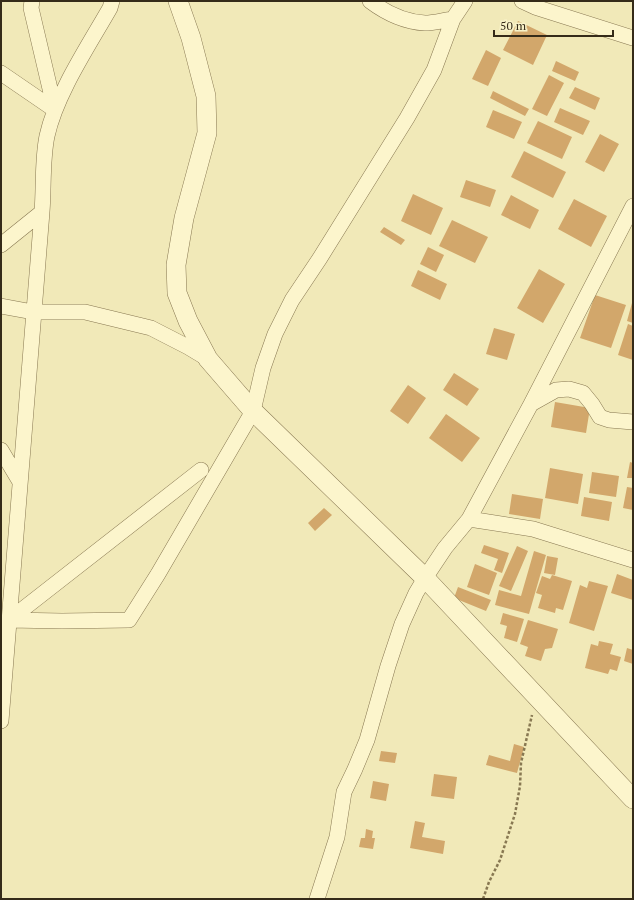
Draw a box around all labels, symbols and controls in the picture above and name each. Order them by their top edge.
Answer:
scale bar [494,12,613,38]
text: 50 m [500,18,527,33]

